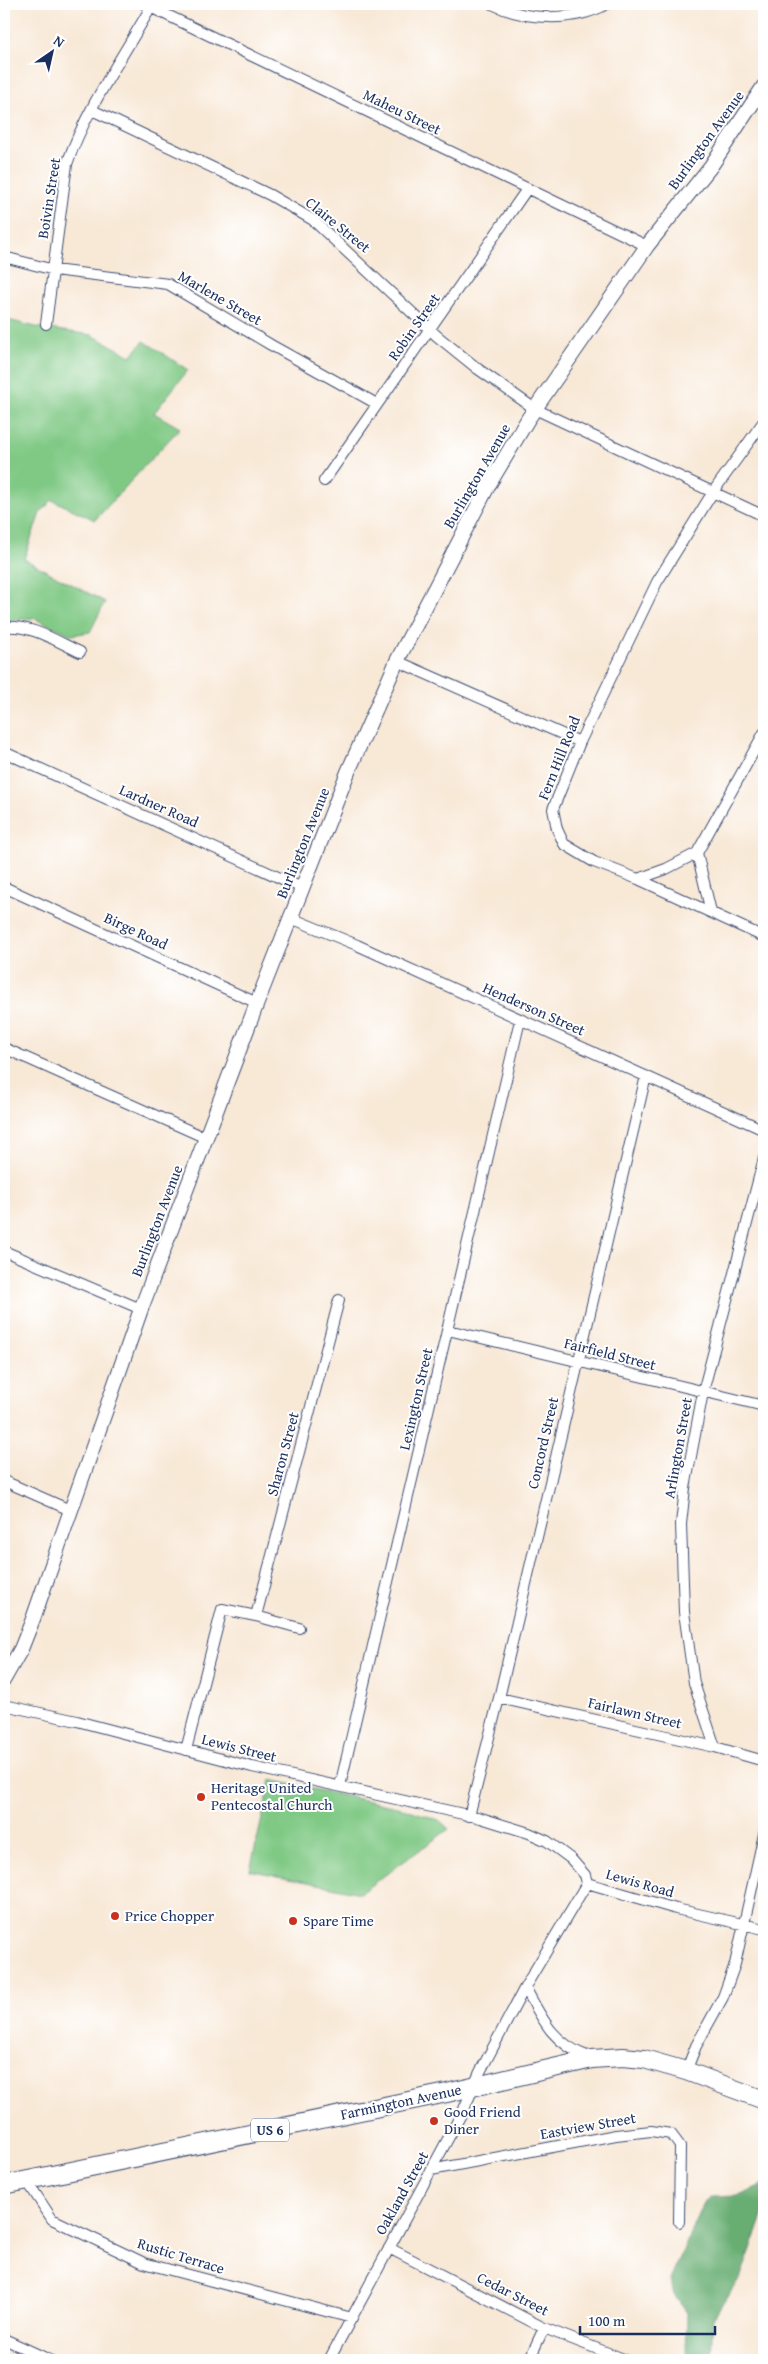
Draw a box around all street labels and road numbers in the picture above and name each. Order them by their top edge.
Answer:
street label: Maheu Street [360,84,445,140]
street label: Burlington Avenue [662,86,749,194]
street label: Boivin Street [32,155,65,240]
street label: Claire Street [301,192,376,258]
street label: Marlene Street [174,265,267,330]
street label: Robin Street [383,288,445,365]
street label: Burlington Avenue [438,419,515,532]
street label: Fern Hill Road [532,713,585,803]
street label: Lardner Road [116,779,202,832]
street label: Burlington Avenue [271,784,334,901]
street label: Birge Road [101,907,172,954]
street label: Henderson Street [480,977,589,1041]
street label: Burlington Avenue [126,1162,187,1280]
street label: Fairfield Street [562,1332,659,1375]
street label: Lexington Street [394,1345,438,1452]
street label: Concord Street [522,1394,563,1491]
street label: Arlington Street [658,1395,697,1500]
street label: Sharon Street [261,1409,304,1498]
street label: Fairlawn Street [586,1692,685,1734]
street label: Lewis Street [200,1728,279,1767]
street label: Lewis Road [604,1863,677,1902]
street label: Farmington Avenue [338,2078,463,2125]
street label: Eastview Street [539,2107,638,2144]
road number: US 6 [251,2118,289,2142]
street label: Oakland Street [370,2146,434,2238]
street label: Rustic Terrace [135,2232,227,2279]
street label: Cedar Street [474,2267,553,2321]

